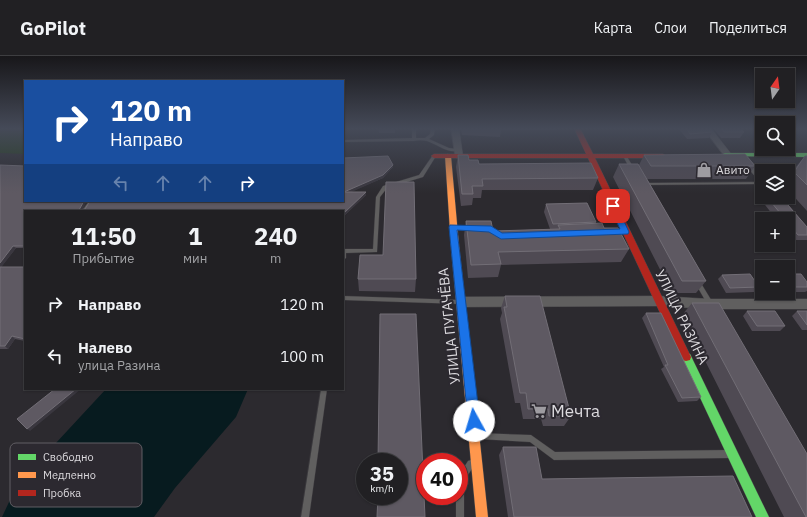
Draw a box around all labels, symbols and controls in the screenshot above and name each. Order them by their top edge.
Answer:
text: GoPilot [20,16,86,40]
text: Карта [594,19,632,37]
text: Слои [654,19,687,37]
text: Поделиться [709,19,787,37]
north arrow [755,68,795,108]
map controls [755,68,795,300]
text: 120 m [110,92,192,129]
icon: right [44,96,96,148]
button: search [755,116,795,156]
text: Направо [110,128,183,151]
shop icon: Авито [695,161,713,179]
place label: Авито [716,162,750,177]
button: layers [755,164,795,204]
icon: left [110,172,132,194]
icon: ahead [152,172,174,194]
icon: ahead [194,172,216,194]
icon: right [236,172,258,194]
pin [596,189,630,223]
icon: arrive [602,195,624,217]
button: + [755,212,795,252]
text: 11:50 [71,220,136,252]
text: 1 [188,220,202,252]
text: 240 [254,220,297,252]
text: Прибытие [73,250,134,267]
text: мин [183,250,207,267]
text: m [270,250,281,267]
button: − [755,260,795,300]
street label: УЛИЦА ПУГАЧЁВА [434,267,464,385]
street label: УЛИЦА РАЗИНА [651,267,713,367]
icon: right [44,293,66,315]
text: Направо [78,295,141,314]
text: 120 m [280,295,324,314]
text: Налево [78,338,132,357]
icon: left [44,345,66,367]
text: 100 m [280,347,324,366]
text: улица Разина [78,357,161,374]
position arrow [453,400,495,442]
place label: Мечта [551,400,600,422]
supermarket icon: Мечта [530,402,548,420]
legend [10,443,142,507]
text: Свободно [43,450,94,464]
speed limit sign: 40 [416,453,468,505]
text: 35 [370,460,394,487]
text: Медленно [43,468,96,482]
text: km/h [370,482,394,495]
text: Пробка [43,486,81,500]

